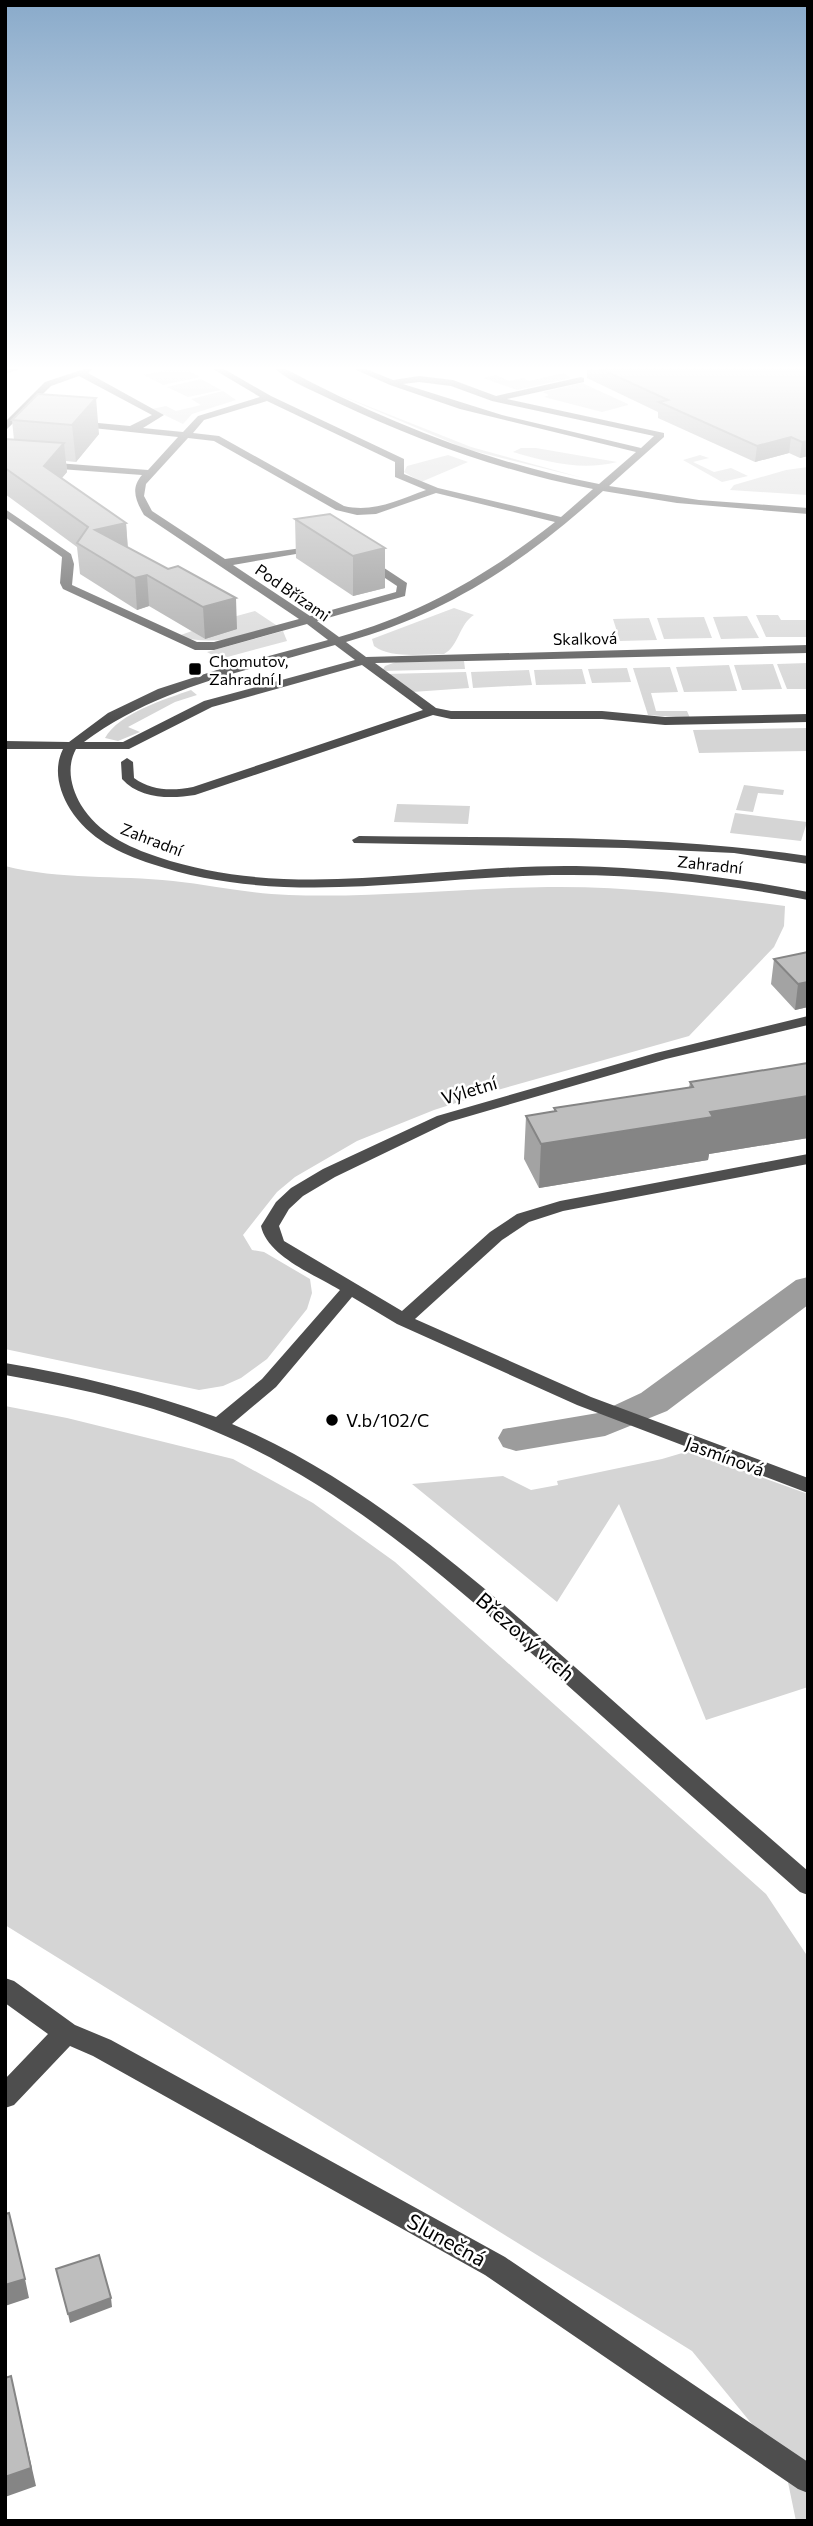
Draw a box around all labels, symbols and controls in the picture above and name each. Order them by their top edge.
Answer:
street label: Pod Břízami [252,559,334,625]
street label: Skalková [553,628,617,648]
place label: Chomutov, Zahradní I [209,651,288,688]
marker: Chomutov, Zahradní I [187,661,203,677]
street label: Zahradní [118,818,187,860]
street label: Zahradní [676,851,744,877]
street label: Výletní [438,1071,501,1109]
place label: V.b/102/C [346,1409,429,1431]
marker: V.b/102/C [324,1412,340,1428]
street label: Jasmínová [683,1432,767,1480]
street label: Březový vrch [472,1587,580,1685]
street label: Slunečná [403,2207,491,2271]

